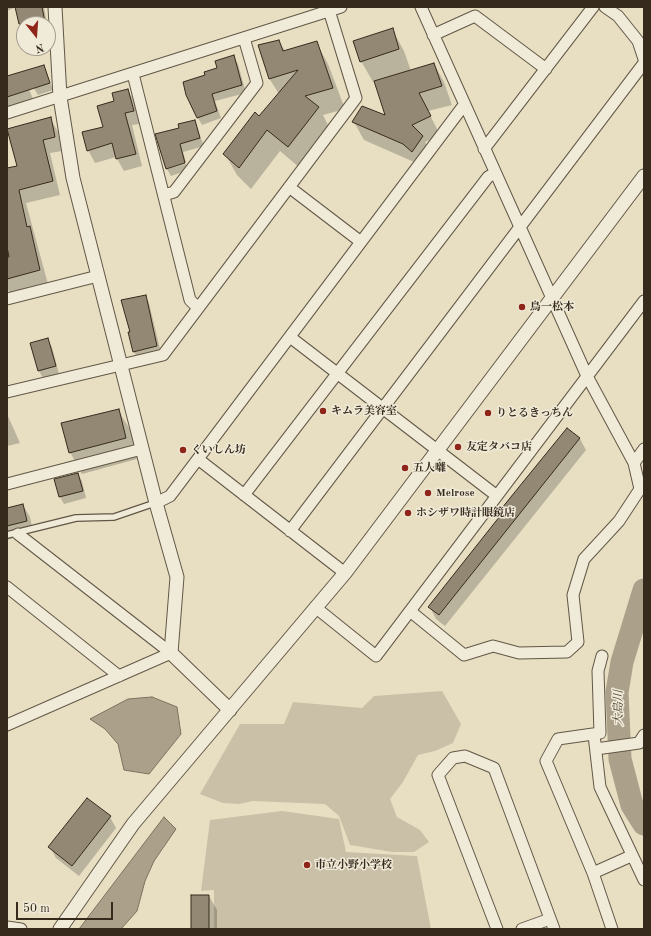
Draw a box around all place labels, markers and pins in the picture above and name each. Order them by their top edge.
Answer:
place label: 鳥一松本 [530,300,574,314]
marker: 鳥一松本 [517,302,527,312]
place label: キムラ美容室 [331,404,397,418]
marker: キムラ美容室 [318,406,328,416]
place label: りとるきっちん [496,406,573,420]
marker: りとるきっちん [483,408,493,418]
place label: 友定タバコ店 [466,440,532,454]
marker: 友定タバコ店 [453,442,463,452]
place label: くいしん坊 [191,443,246,457]
marker: くいしん坊 [178,445,188,455]
place label: 五人囃 [413,461,446,475]
marker: 五人囃 [400,463,410,473]
place label: Melrose [436,486,475,500]
marker: Melrose [423,488,433,498]
place label: ホシザワ時計眼鏡店 [416,506,515,520]
marker: ホシザワ時計眼鏡店 [403,508,413,518]
place label: 市立小野小学校 [315,858,392,872]
marker: 市立小野小学校 [302,860,312,870]

